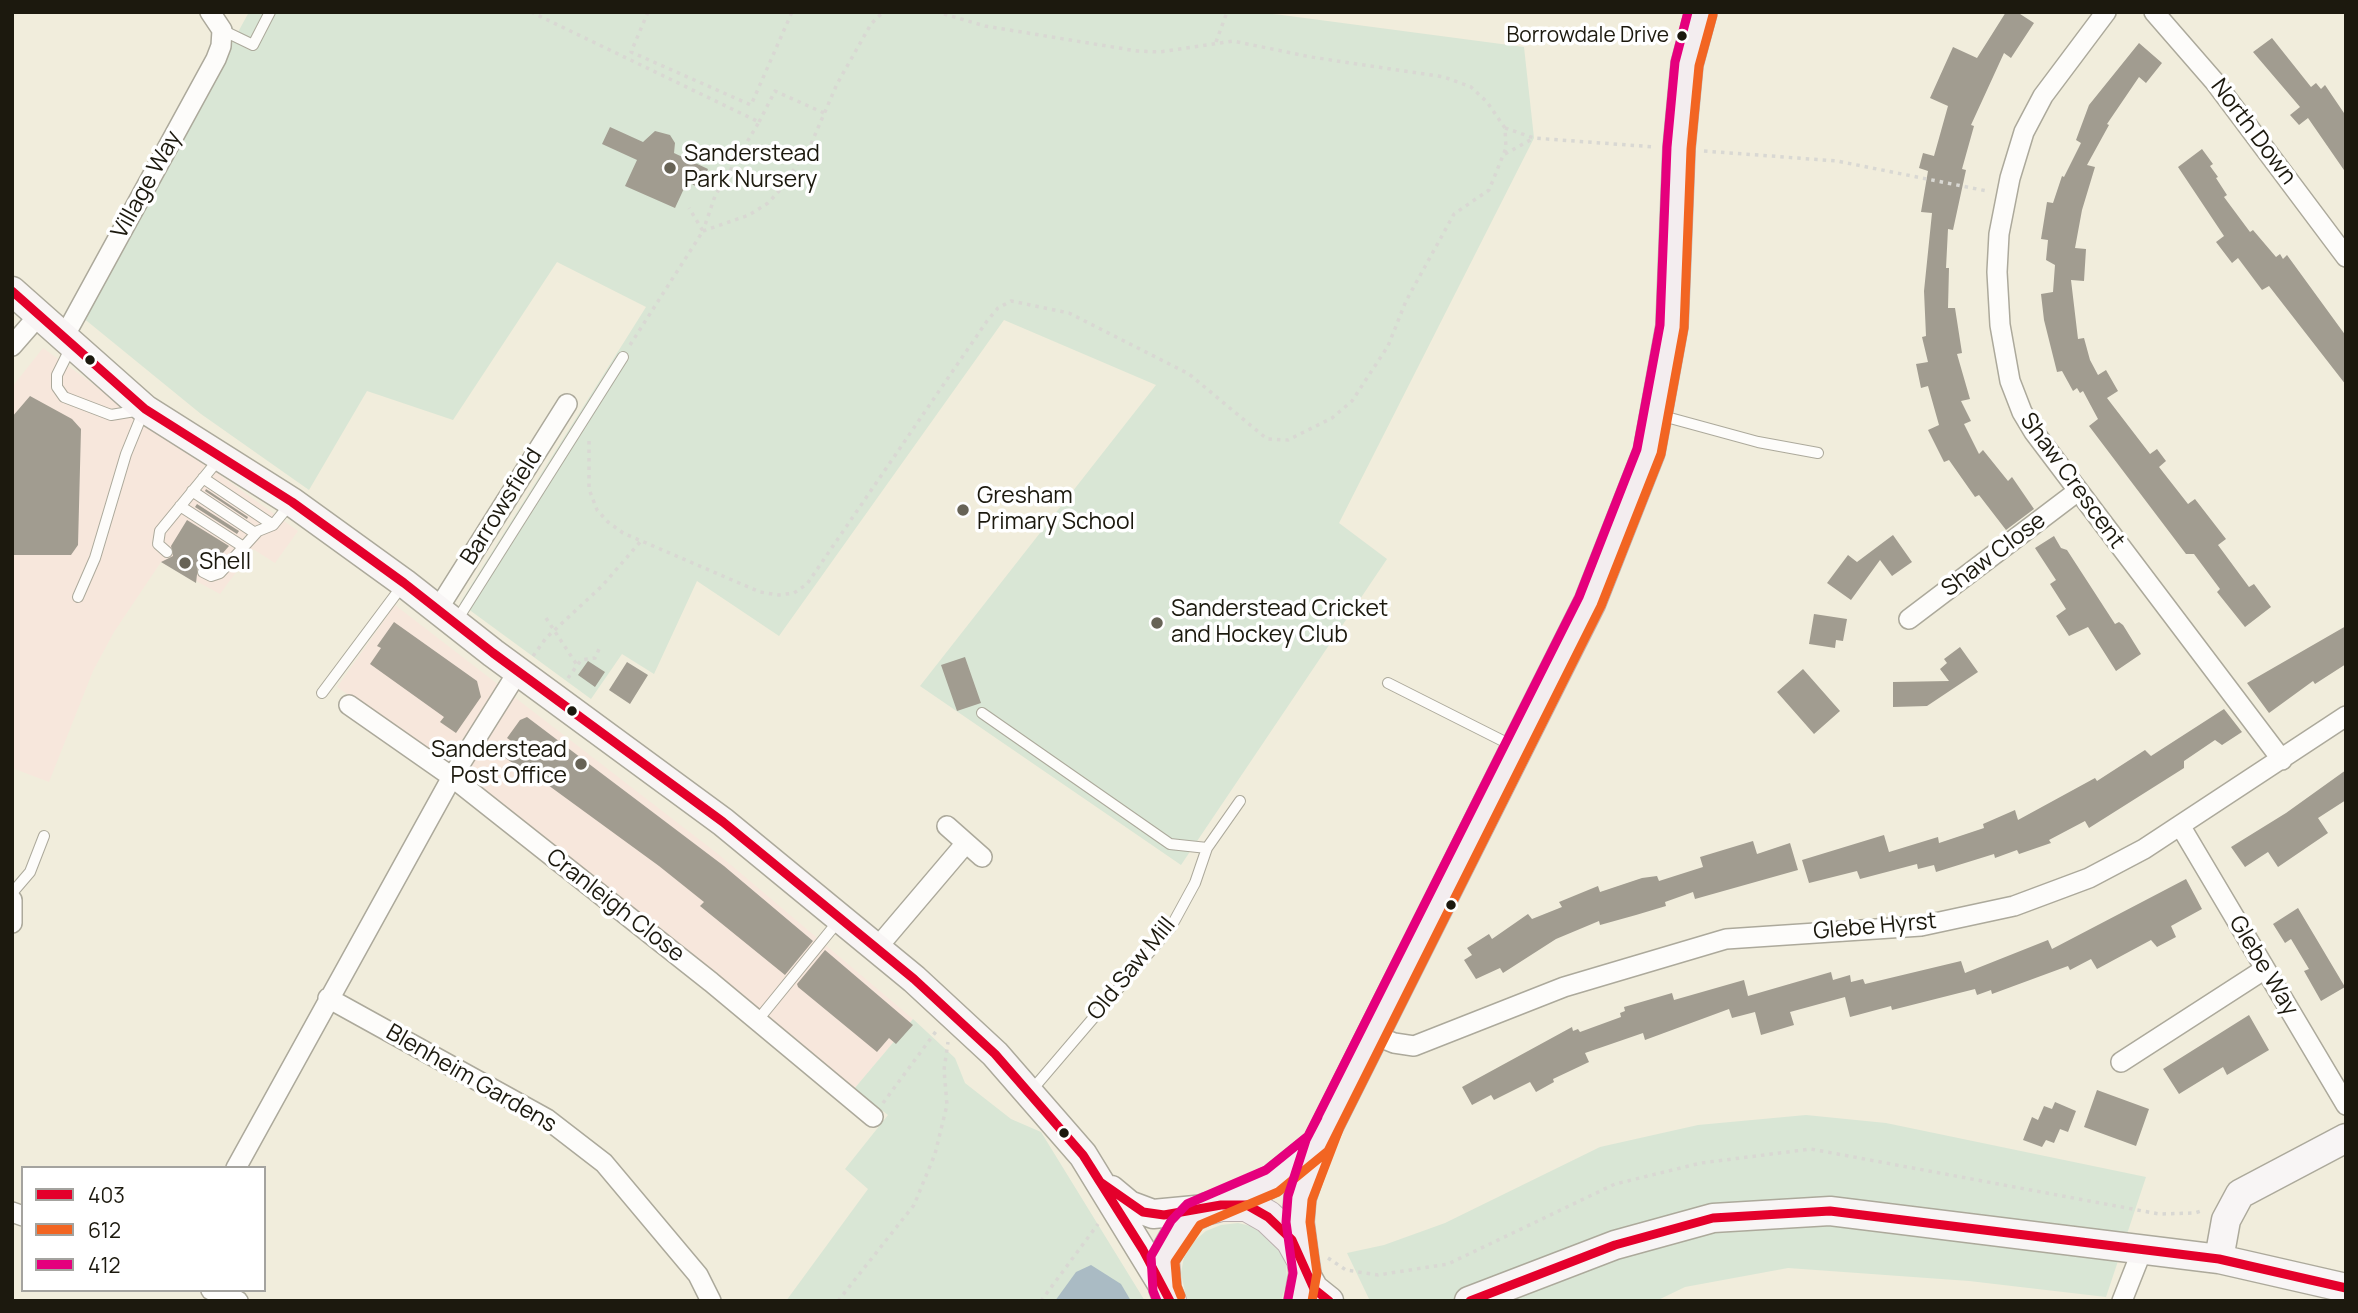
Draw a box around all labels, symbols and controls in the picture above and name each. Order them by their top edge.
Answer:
place label: Borrowdale Drive [1506,23,1669,49]
marker: Borrowdale Drive [1675,29,1689,43]
street label: North Down [2204,74,2302,190]
street label: Village Way [106,126,188,244]
place label: Sanderstead Park Nursery [684,141,820,195]
marker: Sanderstead Park Nursery [662,160,678,176]
unlabelled marker [83,353,97,367]
street label: Shaw Crescent [2014,408,2130,554]
street label: Barrowsfield [455,444,549,570]
place label: Gresham Primary School [977,483,1135,537]
marker: Gresham Primary School [955,502,971,518]
street label: Shaw Close [1936,507,2052,603]
place label: Shell [199,549,251,577]
marker: Shell [177,555,193,571]
place label: Sanderstead Cricket and Hockey Club [1171,596,1388,650]
marker: Sanderstead Cricket and Hockey Club [1149,615,1165,631]
unlabelled marker [565,704,579,718]
place label: Sanderstead Post Office [431,737,567,791]
marker: Sanderstead Post Office [573,756,589,772]
street label: Cranleigh Close [540,844,690,968]
unlabelled marker [1444,898,1458,912]
street label: Glebe Hyrst [1812,908,1938,946]
street label: Glebe Way [2222,911,2304,1021]
street label: Old Saw Mill [1082,912,1182,1026]
street label: Blenheim Gardens [381,1019,561,1139]
unlabelled marker [1057,1126,1071,1140]
legend [21,1166,266,1292]
text: 403 [88,1181,125,1209]
text: 612 [88,1216,121,1244]
text: 412 [88,1251,121,1279]

